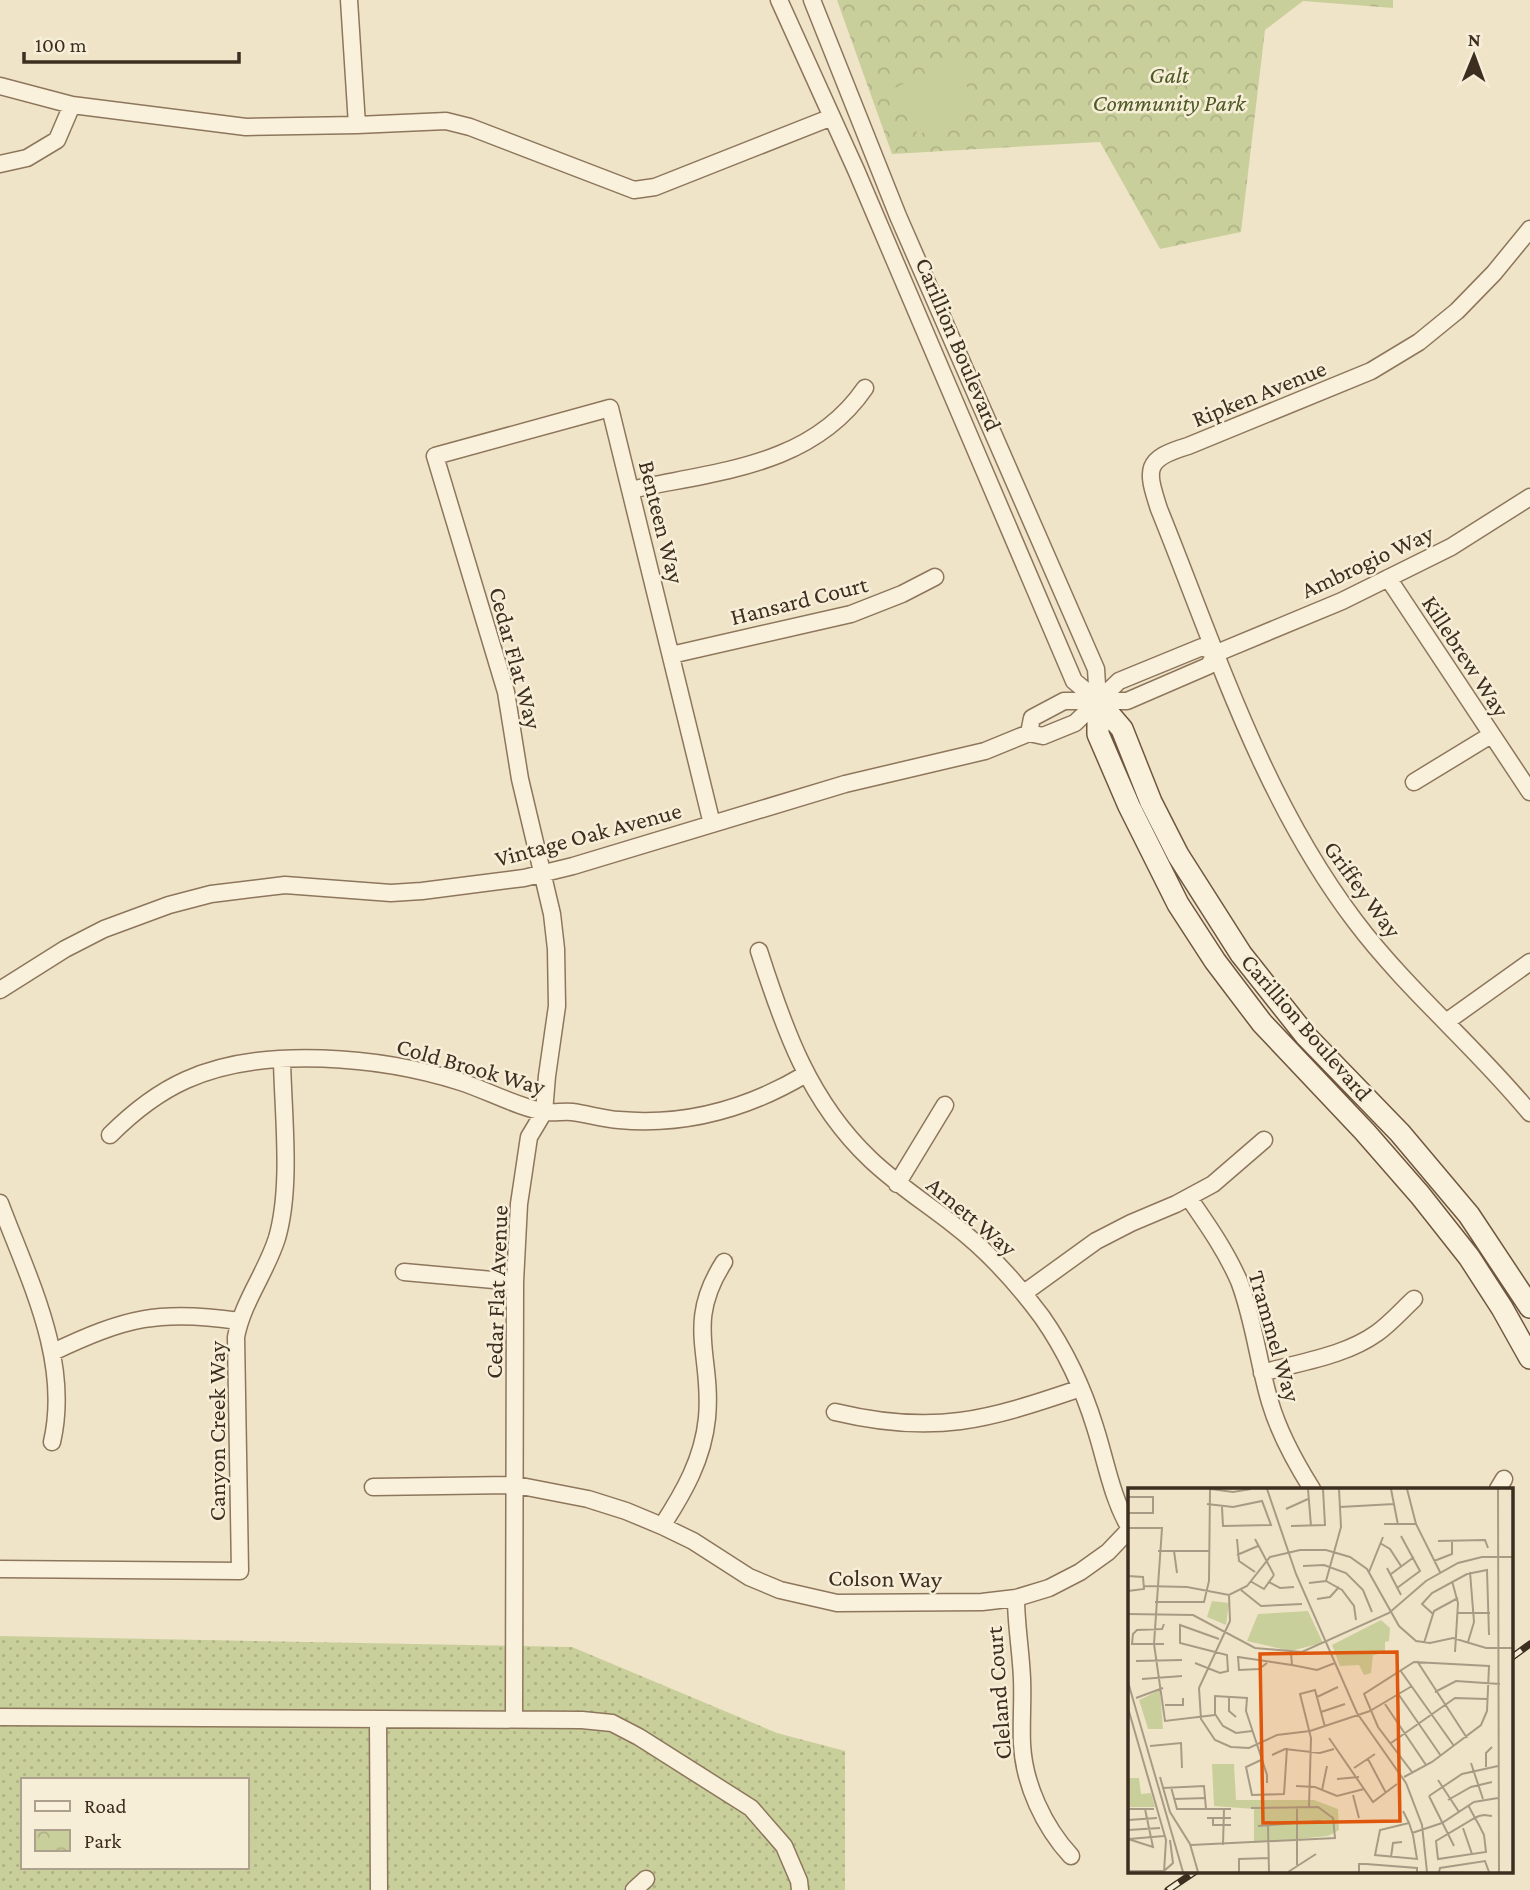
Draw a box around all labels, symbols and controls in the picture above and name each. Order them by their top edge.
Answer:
scale bar [24,21,240,65]
north arrow [1439,21,1509,91]
text: N [1468,29,1481,50]
text: 100 m [35,33,87,57]
park label: Galt Community Park [1092,61,1247,116]
street label: Carillion Boulevard [910,253,1008,435]
street label: Ripken Avenue [1188,354,1330,432]
street label: Benteen Way [634,458,691,587]
street label: Ambrogio Way [1297,518,1438,603]
street label: Hansard Court [728,570,871,630]
street label: Cedar Flat Way [484,584,548,733]
street label: Killebrew Way [1417,590,1516,722]
street label: Vintage Oak Avenue [492,796,684,872]
street label: Griffey Way [1319,835,1408,943]
street label: Carillion Boulevard [1236,948,1378,1106]
street label: Cold Brook Way [394,1032,549,1100]
street label: Arnett Way [922,1171,1023,1262]
street label: Cedar Flat Avenue [479,1205,513,1379]
street label: Trammel Way [1243,1267,1307,1406]
street label: Canyon Creek Way [203,1340,230,1521]
inset map [1128,1488,1512,1872]
street label: Colson Way [828,1564,943,1593]
street label: Cleland Court [980,1624,1016,1761]
legend [21,1778,248,1869]
text: Road [84,1794,127,1818]
text: Park [84,1829,121,1853]

